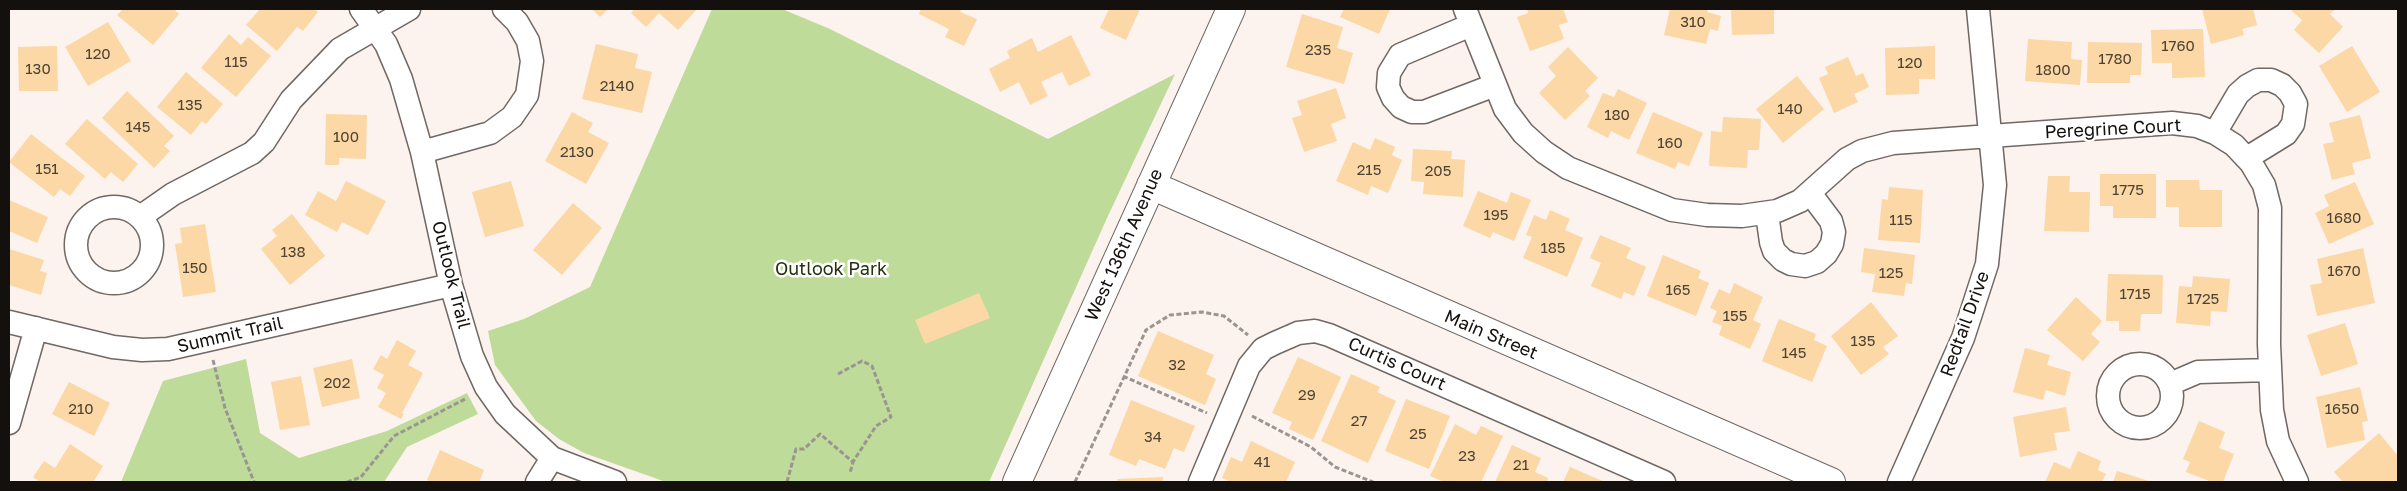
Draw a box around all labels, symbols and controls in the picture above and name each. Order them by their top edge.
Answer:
house number: 310 [1680,13,1706,31]
house number: 1760 [2161,37,2195,55]
house number: 235 [1305,41,1331,59]
house number: 120 [85,45,111,63]
house number: 1780 [2098,50,2132,68]
house number: 115 [224,53,248,71]
house number: 120 [1897,54,1923,72]
house number: 130 [25,60,51,78]
house number: 1800 [2035,61,2071,79]
house number: 2140 [600,77,634,95]
house number: 135 [178,96,202,114]
house number: 140 [1777,100,1803,118]
house number: 180 [1604,106,1630,124]
street label: Peregrine Court [2044,115,2182,143]
house number: 145 [125,118,151,136]
house number: 100 [333,128,359,146]
house number: 160 [1657,134,1683,152]
house number: 2130 [560,143,594,161]
house number: 151 [35,160,59,178]
house number: 215 [1357,161,1381,179]
house number: 205 [1425,162,1451,180]
street label: West 136th Avenue [1081,165,1167,325]
house number: 1775 [2112,181,2144,199]
house number: 195 [1483,206,1509,224]
house number: 1680 [2327,209,2361,227]
house number: 115 [1889,211,1913,229]
street label: Outlook Trail [427,219,475,331]
house number: 185 [1540,239,1566,257]
house number: 138 [280,243,306,261]
park label: Outlook Park [775,258,887,280]
house number: 150 [182,259,208,277]
house number: 1670 [2327,262,2361,280]
house number: 125 [1879,264,1903,282]
street label: Redtail Drive [1936,268,1994,380]
house number: 165 [1665,281,1691,299]
house number: 1715 [2119,285,2151,303]
house number: 1725 [2187,290,2219,308]
street label: Main Street [1441,306,1541,364]
house number: 155 [1723,307,1747,325]
street label: Summit Trail [175,312,285,358]
house number: 135 [1851,332,1875,350]
street label: Curtis Court [1345,333,1449,395]
house number: 145 [1781,344,1807,362]
house number: 32 [1168,356,1186,374]
house number: 202 [324,374,350,392]
house number: 29 [1298,386,1316,404]
house number: 210 [68,400,94,418]
house number: 1650 [2325,400,2359,418]
house number: 27 [1351,412,1367,430]
house number: 25 [1409,425,1427,443]
house number: 34 [1144,428,1162,446]
house number: 23 [1458,447,1476,465]
house number: 41 [1254,453,1270,471]
house number: 21 [1513,456,1529,474]

